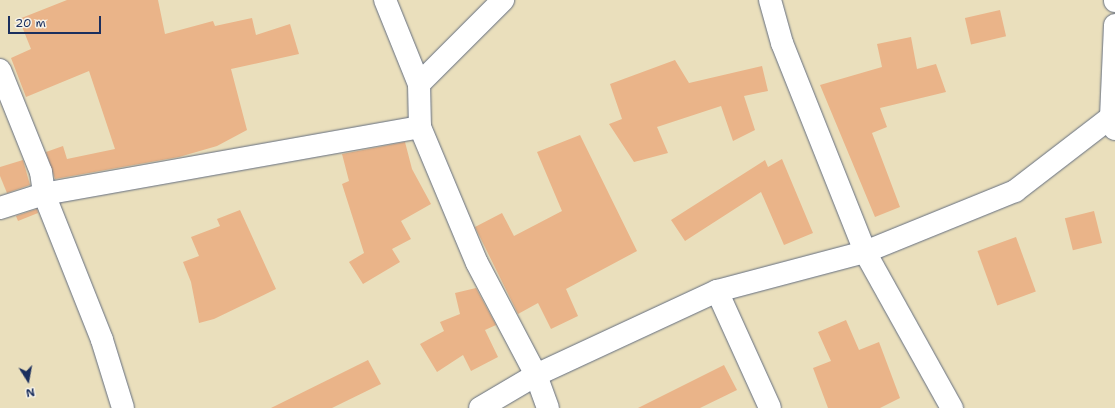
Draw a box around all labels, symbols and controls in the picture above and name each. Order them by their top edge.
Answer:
scale bar [10,8,103,34]
text: 20 m [15,15,46,31]
north arrow [8,360,48,400]
text: N [25,384,36,400]

